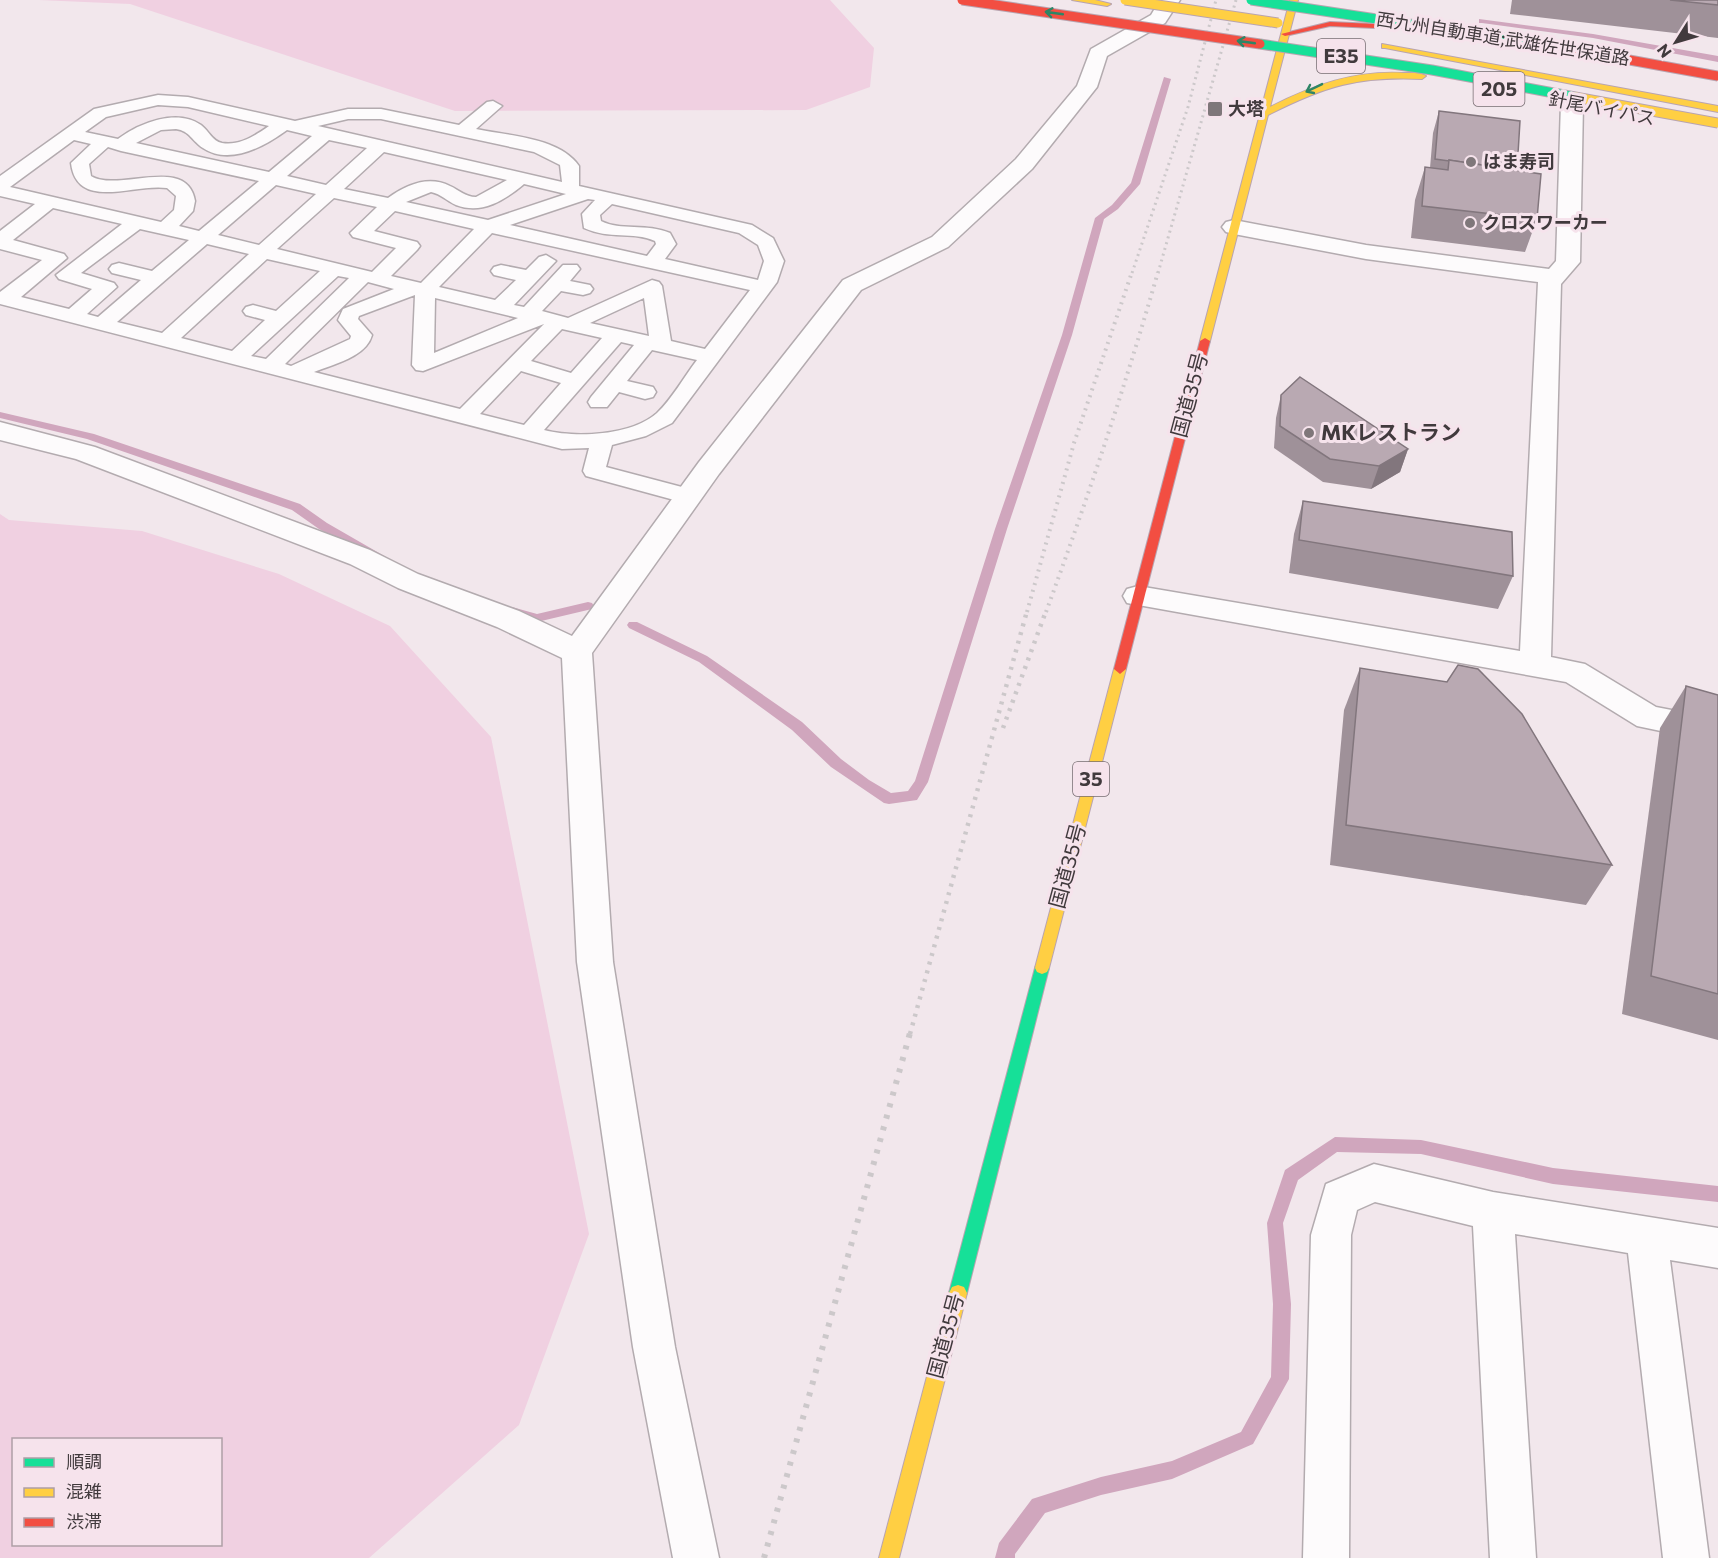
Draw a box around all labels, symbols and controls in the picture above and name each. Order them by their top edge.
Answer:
street label: 西九州自動車道;武雄佐世保道路 [1375,7,1631,69]
one-way arrow [1044,8,1064,19]
north arrow [1646,12,1706,72]
one-way arrow [1237,36,1257,47]
road number: E35 [1317,39,1365,73]
text: N [1652,41,1675,62]
road number: 205 [1474,72,1524,106]
one-way arrow [1305,82,1323,94]
street label: 針尾バイパス [1547,87,1657,129]
place label: 大塔 [1228,97,1264,119]
marker: 大塔 [1206,100,1224,118]
place label: はま寿司 [1483,150,1555,172]
marker: はま寿司 [1464,155,1478,169]
place label: クロスワーカー [1482,211,1608,233]
marker: クロスワーカー [1463,216,1477,230]
street label: 国道35号 [1165,349,1212,440]
place label: MKレストラン [1321,419,1461,444]
marker: MKレストラン [1302,426,1316,440]
road number: 35 [1073,762,1109,796]
street label: 国道35号 [1043,820,1090,911]
street label: 国道35号 [921,1290,968,1381]
legend [12,1438,222,1546]
text: 順調 [66,1450,102,1472]
text: 混雑 [66,1480,102,1502]
text: 渋滞 [66,1510,102,1532]

